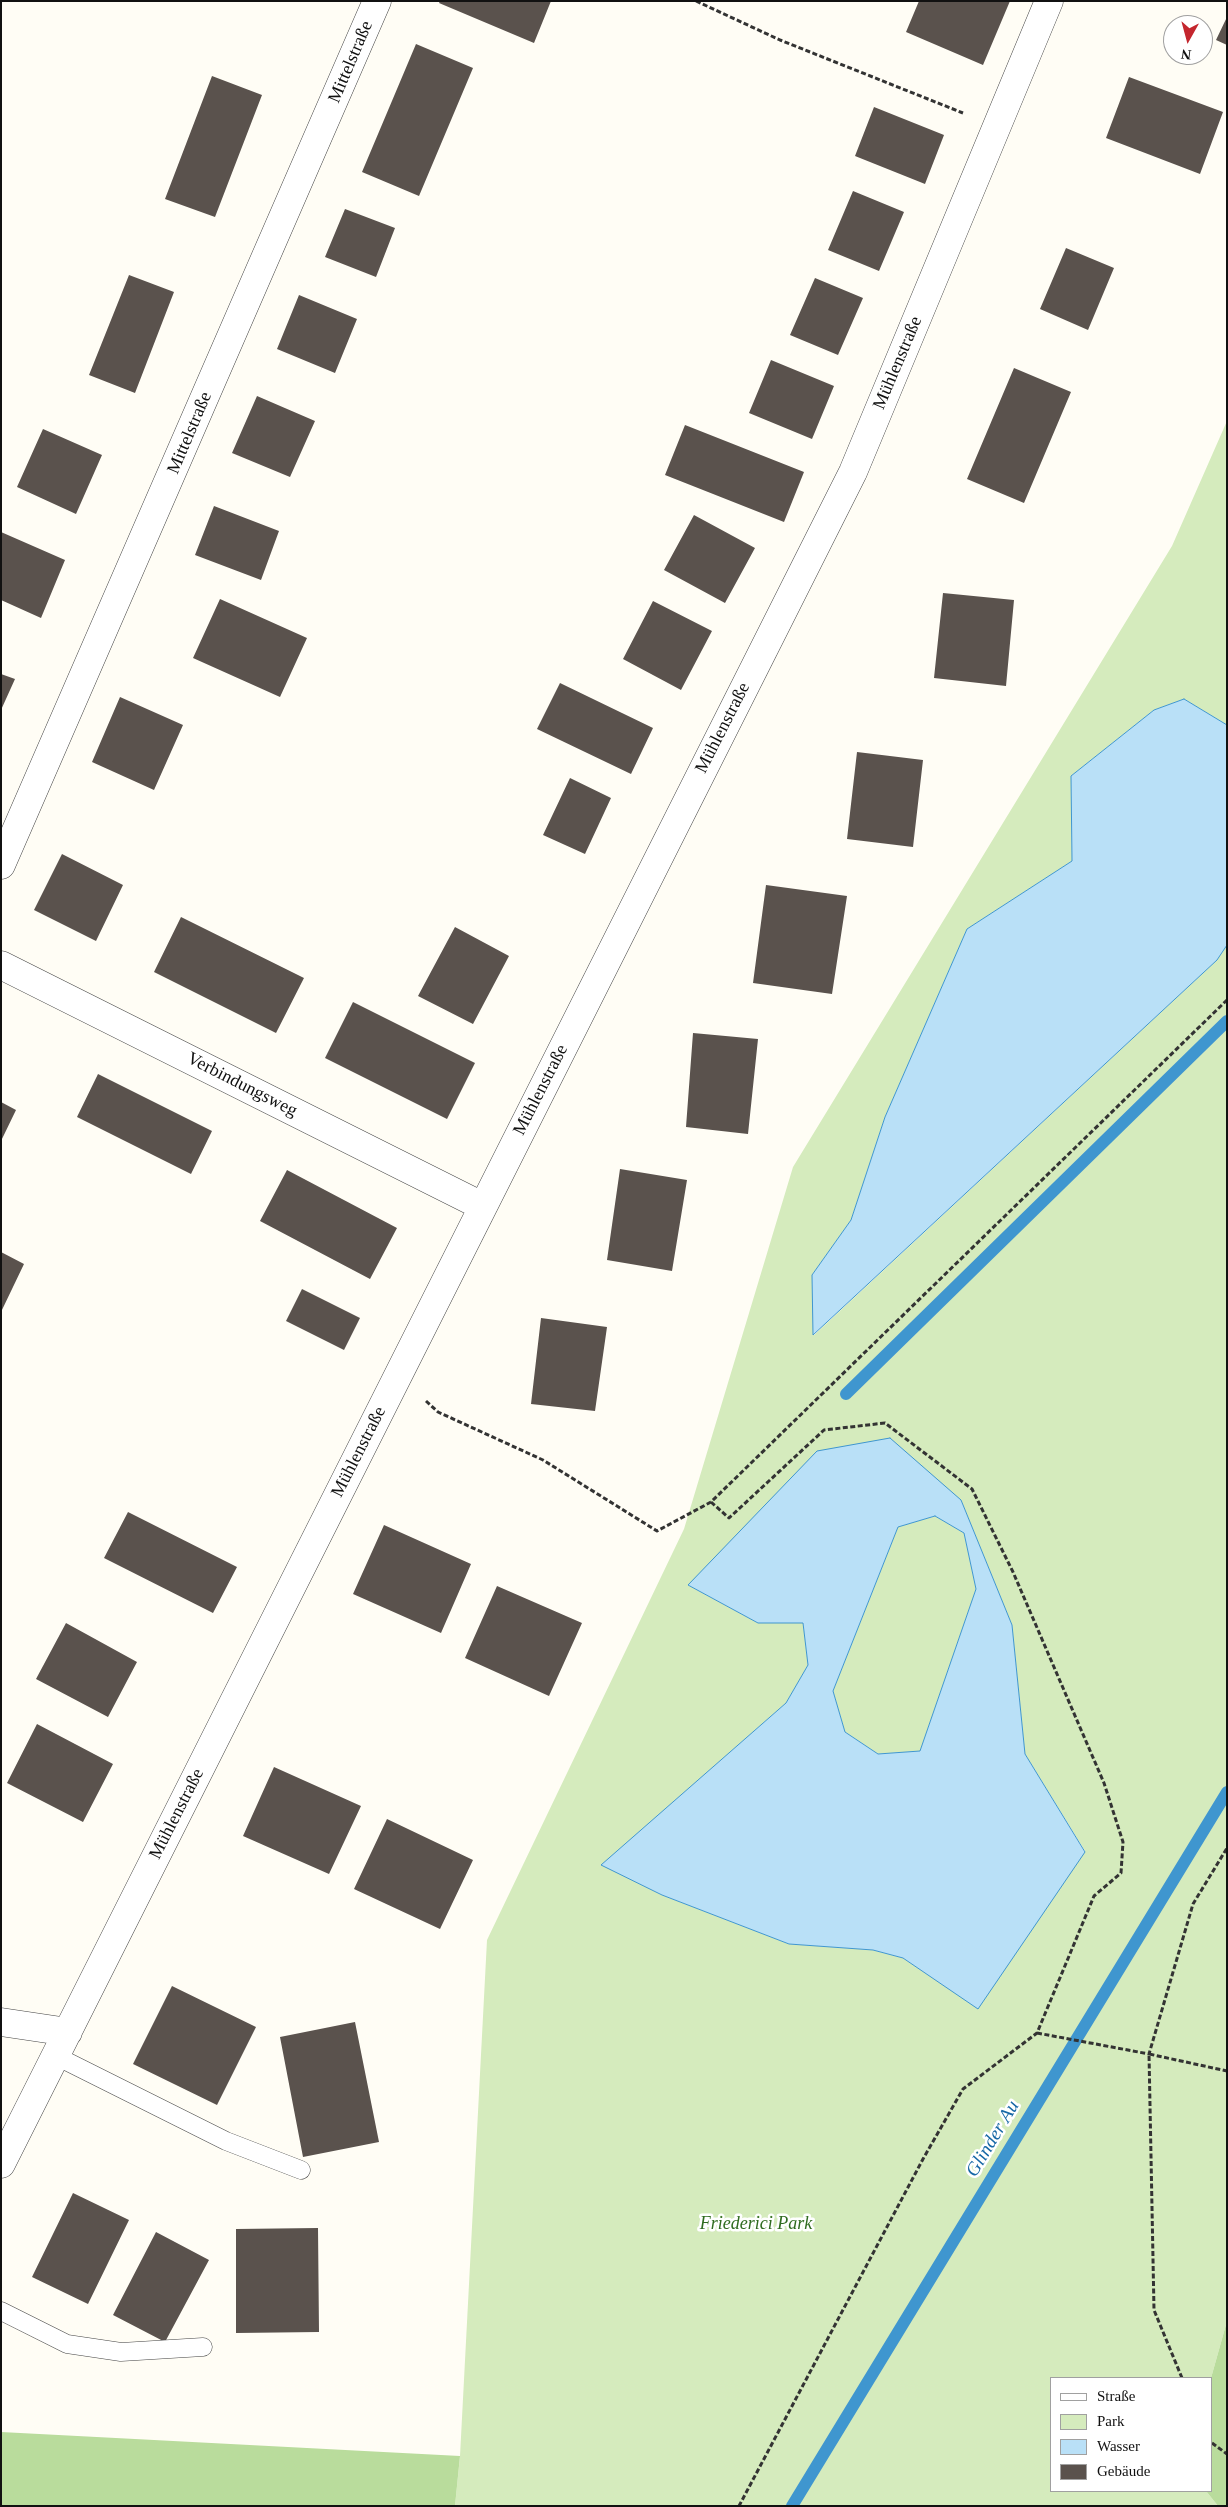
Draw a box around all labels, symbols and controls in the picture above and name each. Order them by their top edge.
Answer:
north arrow [1163,15,1213,65]
street label: Mittelstraße [324,18,378,106]
text: N [1180,46,1192,62]
street label: Mühlenstraße [869,313,927,413]
street label: Mittelstraße [163,389,217,477]
street label: Mühlenstraße [691,679,755,777]
street label: Mühlenstraße [509,1041,573,1139]
street label: Verbindungsweg [183,1048,301,1122]
street label: Mühlenstraße [327,1403,391,1501]
street label: Mühlenstraße [145,1765,209,1863]
water label: Glinder Au [961,2097,1025,2181]
park label: Friederici Park [700,2213,812,2235]
legend [1050,2377,1213,2492]
text: Straße [1097,2388,1135,2404]
text: Park [1097,2413,1125,2429]
text: Wasser [1097,2438,1140,2454]
text: Gebäude [1097,2463,1150,2479]

